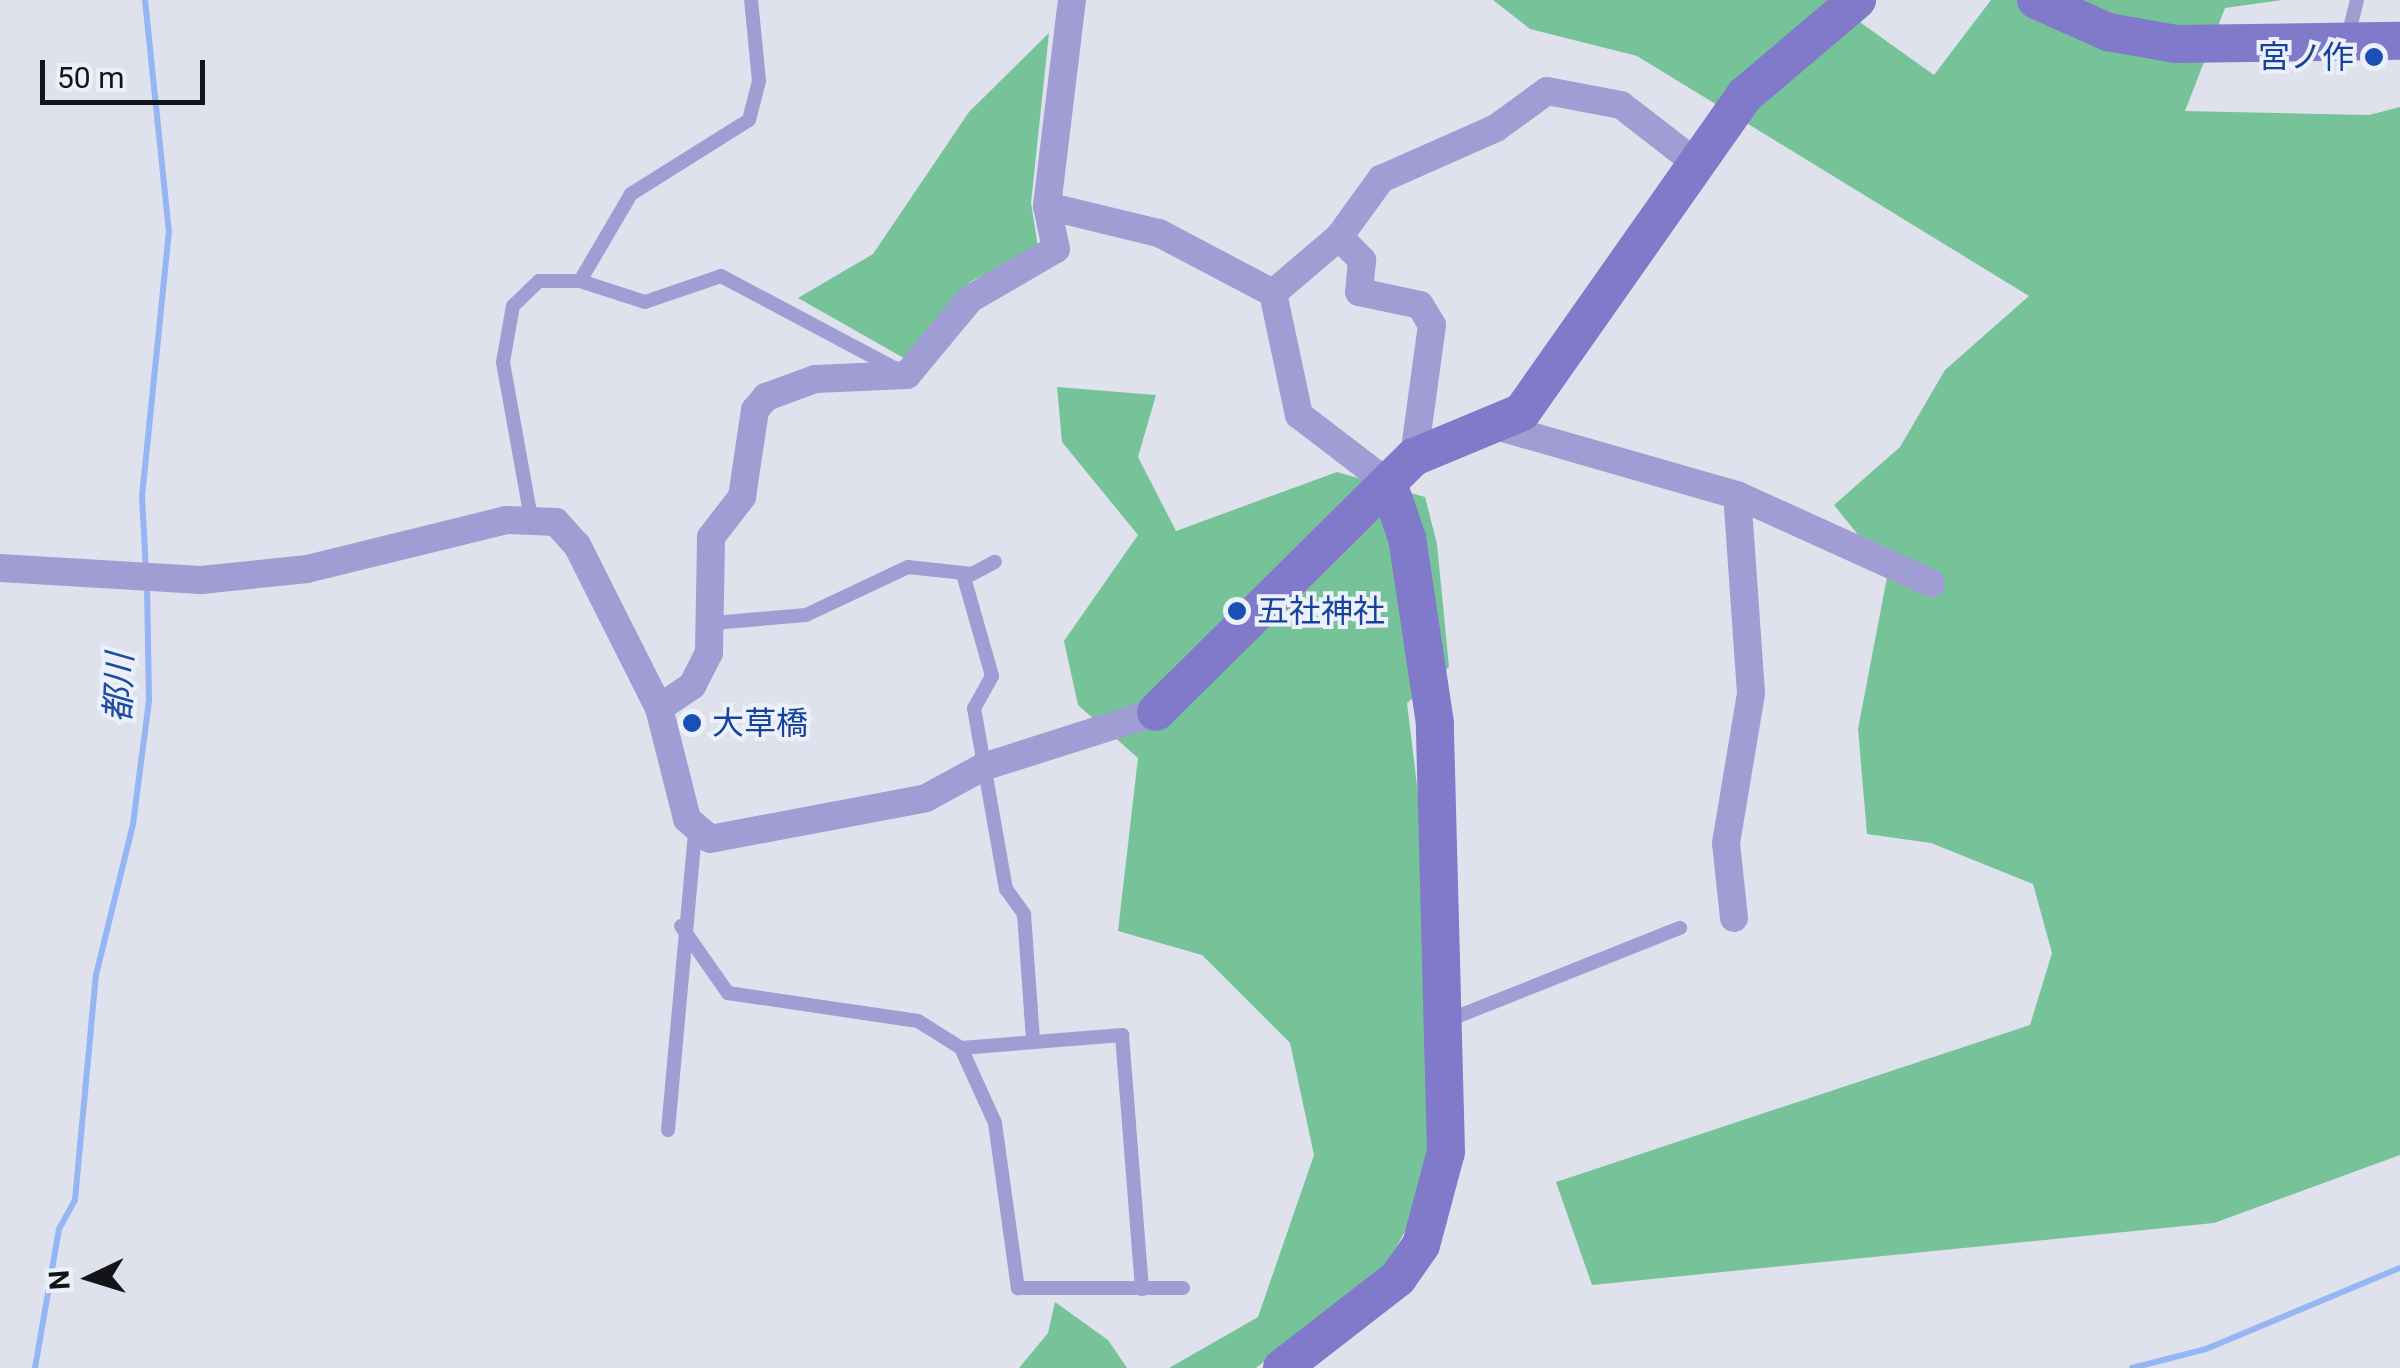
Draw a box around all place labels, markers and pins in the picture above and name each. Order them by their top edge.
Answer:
place label: 宮ノ作 [2258,38,2354,76]
marker: 宮ノ作 [2363,46,2385,68]
place label: 五社神社 [1257,592,1385,630]
marker: 五社神社 [1226,600,1248,622]
place label: 大草橋 [712,704,808,742]
marker: 大草橋 [681,712,703,734]

